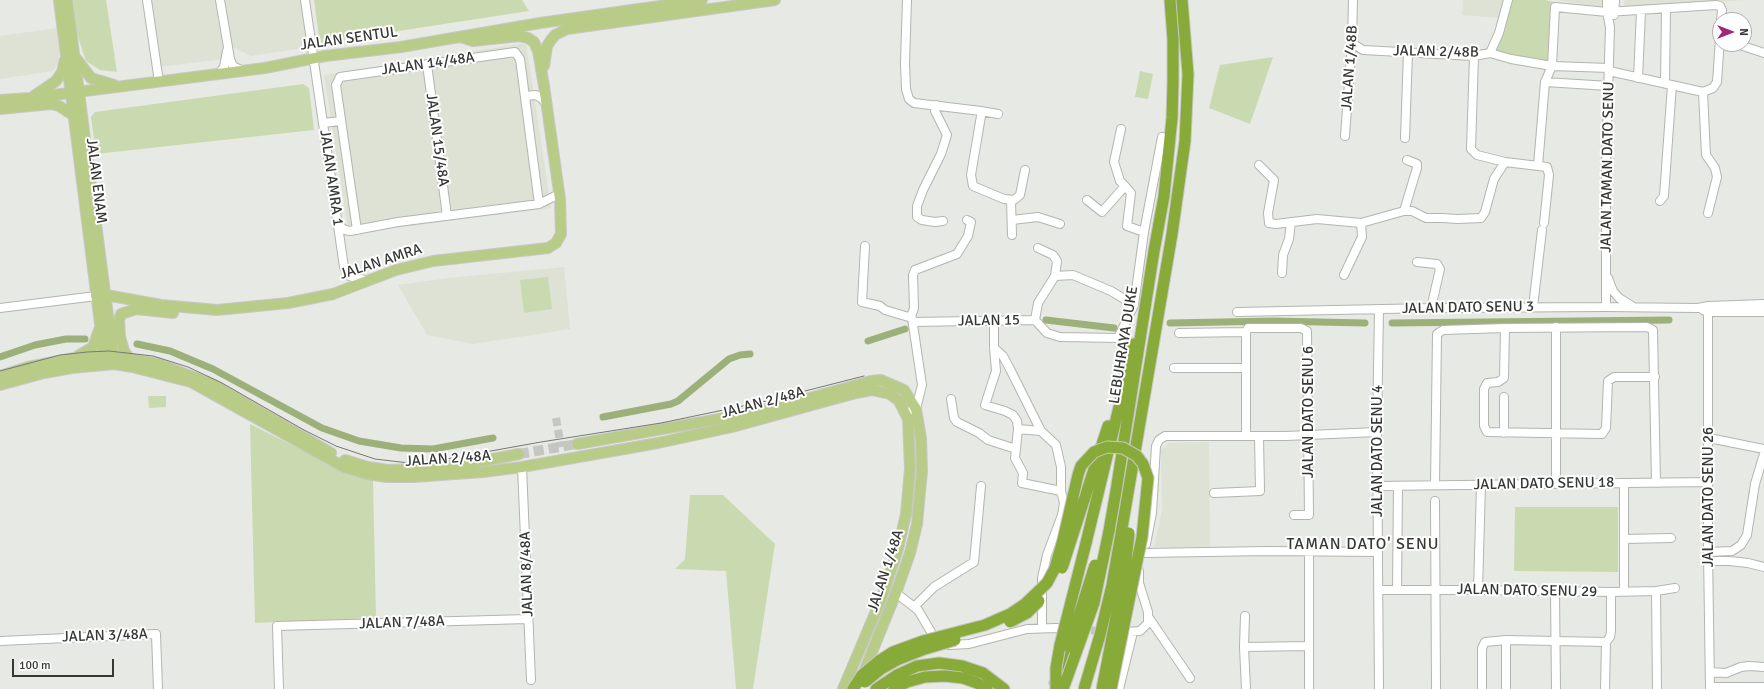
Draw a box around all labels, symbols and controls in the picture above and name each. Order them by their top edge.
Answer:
north arrow [1712,12,1752,52]
street label: JALAN SENTUL [299,23,399,55]
street label: JALAN 1/48B [1338,25,1362,111]
text: N [1737,28,1750,36]
street label: JALAN 2/48B [1393,42,1479,62]
street label: JALAN 14/48A [380,49,476,79]
street label: JALAN TAMAN DATO SENU [1598,81,1618,253]
street label: JALAN 15/48A [422,92,452,188]
street label: JALAN AMRA 1 [315,129,347,227]
street label: JALAN ENAM [82,137,110,225]
street label: JALAN AMRA [338,240,424,284]
street label: LEBUHRAYA DUKE [1106,285,1142,405]
street label: JALAN DATO SENU 3 [1402,298,1534,318]
street label: JALAN 15 [958,311,1020,331]
street label: JALAN DATO SENU 6 [1300,346,1318,478]
street label: JALAN 2/48A [719,383,807,423]
street label: JALAN DATO SENU 4 [1369,385,1387,517]
street label: JALAN DATO SENU 26 [1700,427,1718,567]
street label: JALAN 2/48A [405,447,491,471]
street label: JALAN DATO SENU 18 [1474,474,1614,494]
street label: JALAN 1/48A [864,527,908,615]
street label: JALAN 8/48A [517,531,537,617]
district label: TAMAN DATO' SENU [1286,535,1440,555]
street label: JALAN DATO SENU 29 [1457,581,1597,601]
street label: JALAN 7/48A [359,613,445,633]
street label: JALAN 3/48A [62,626,148,646]
scale bar [14,651,116,677]
text: 100 m [19,658,51,673]

